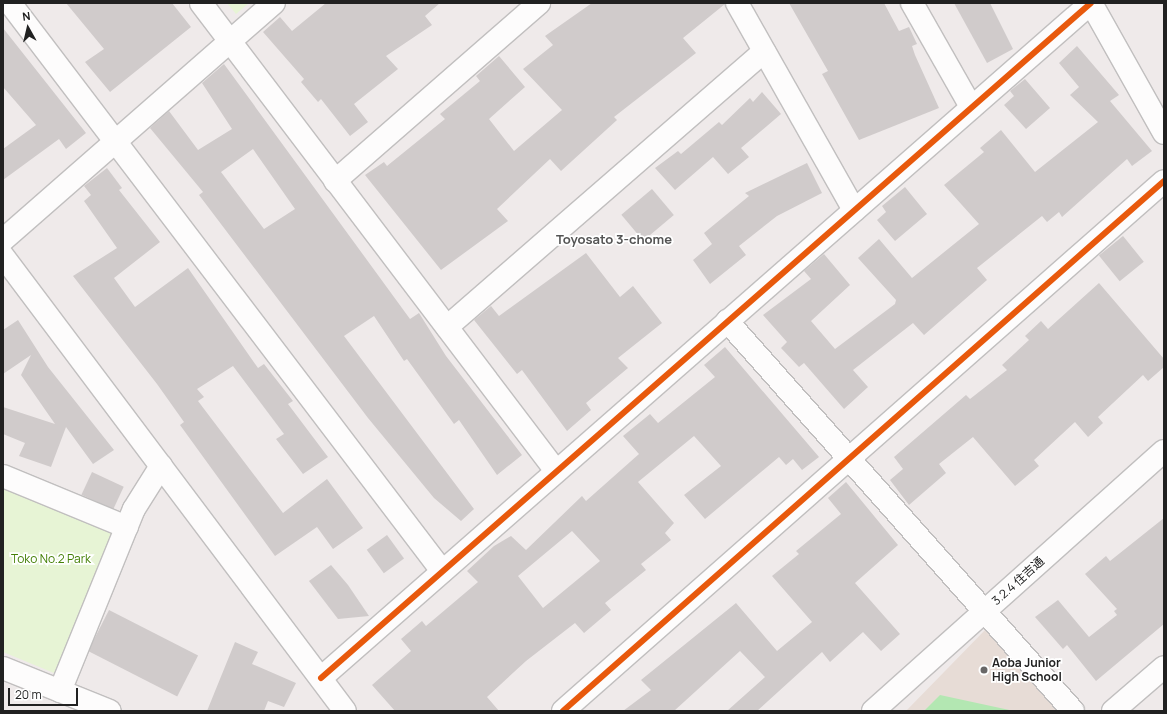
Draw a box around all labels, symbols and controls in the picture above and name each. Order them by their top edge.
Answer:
north arrow [8,8,48,48]
text: N [21,8,31,24]
district label: Toyosato 3-chome [556,231,672,247]
park label: Toko No.2 Park [11,552,91,566]
street label: 3.2.4 住吉通 [989,554,1047,608]
place label: Aoba Junior High School [992,656,1062,684]
marker: Aoba Junior High School [979,665,989,675]
scale bar [10,680,80,706]
text: 20 m [15,686,42,703]

